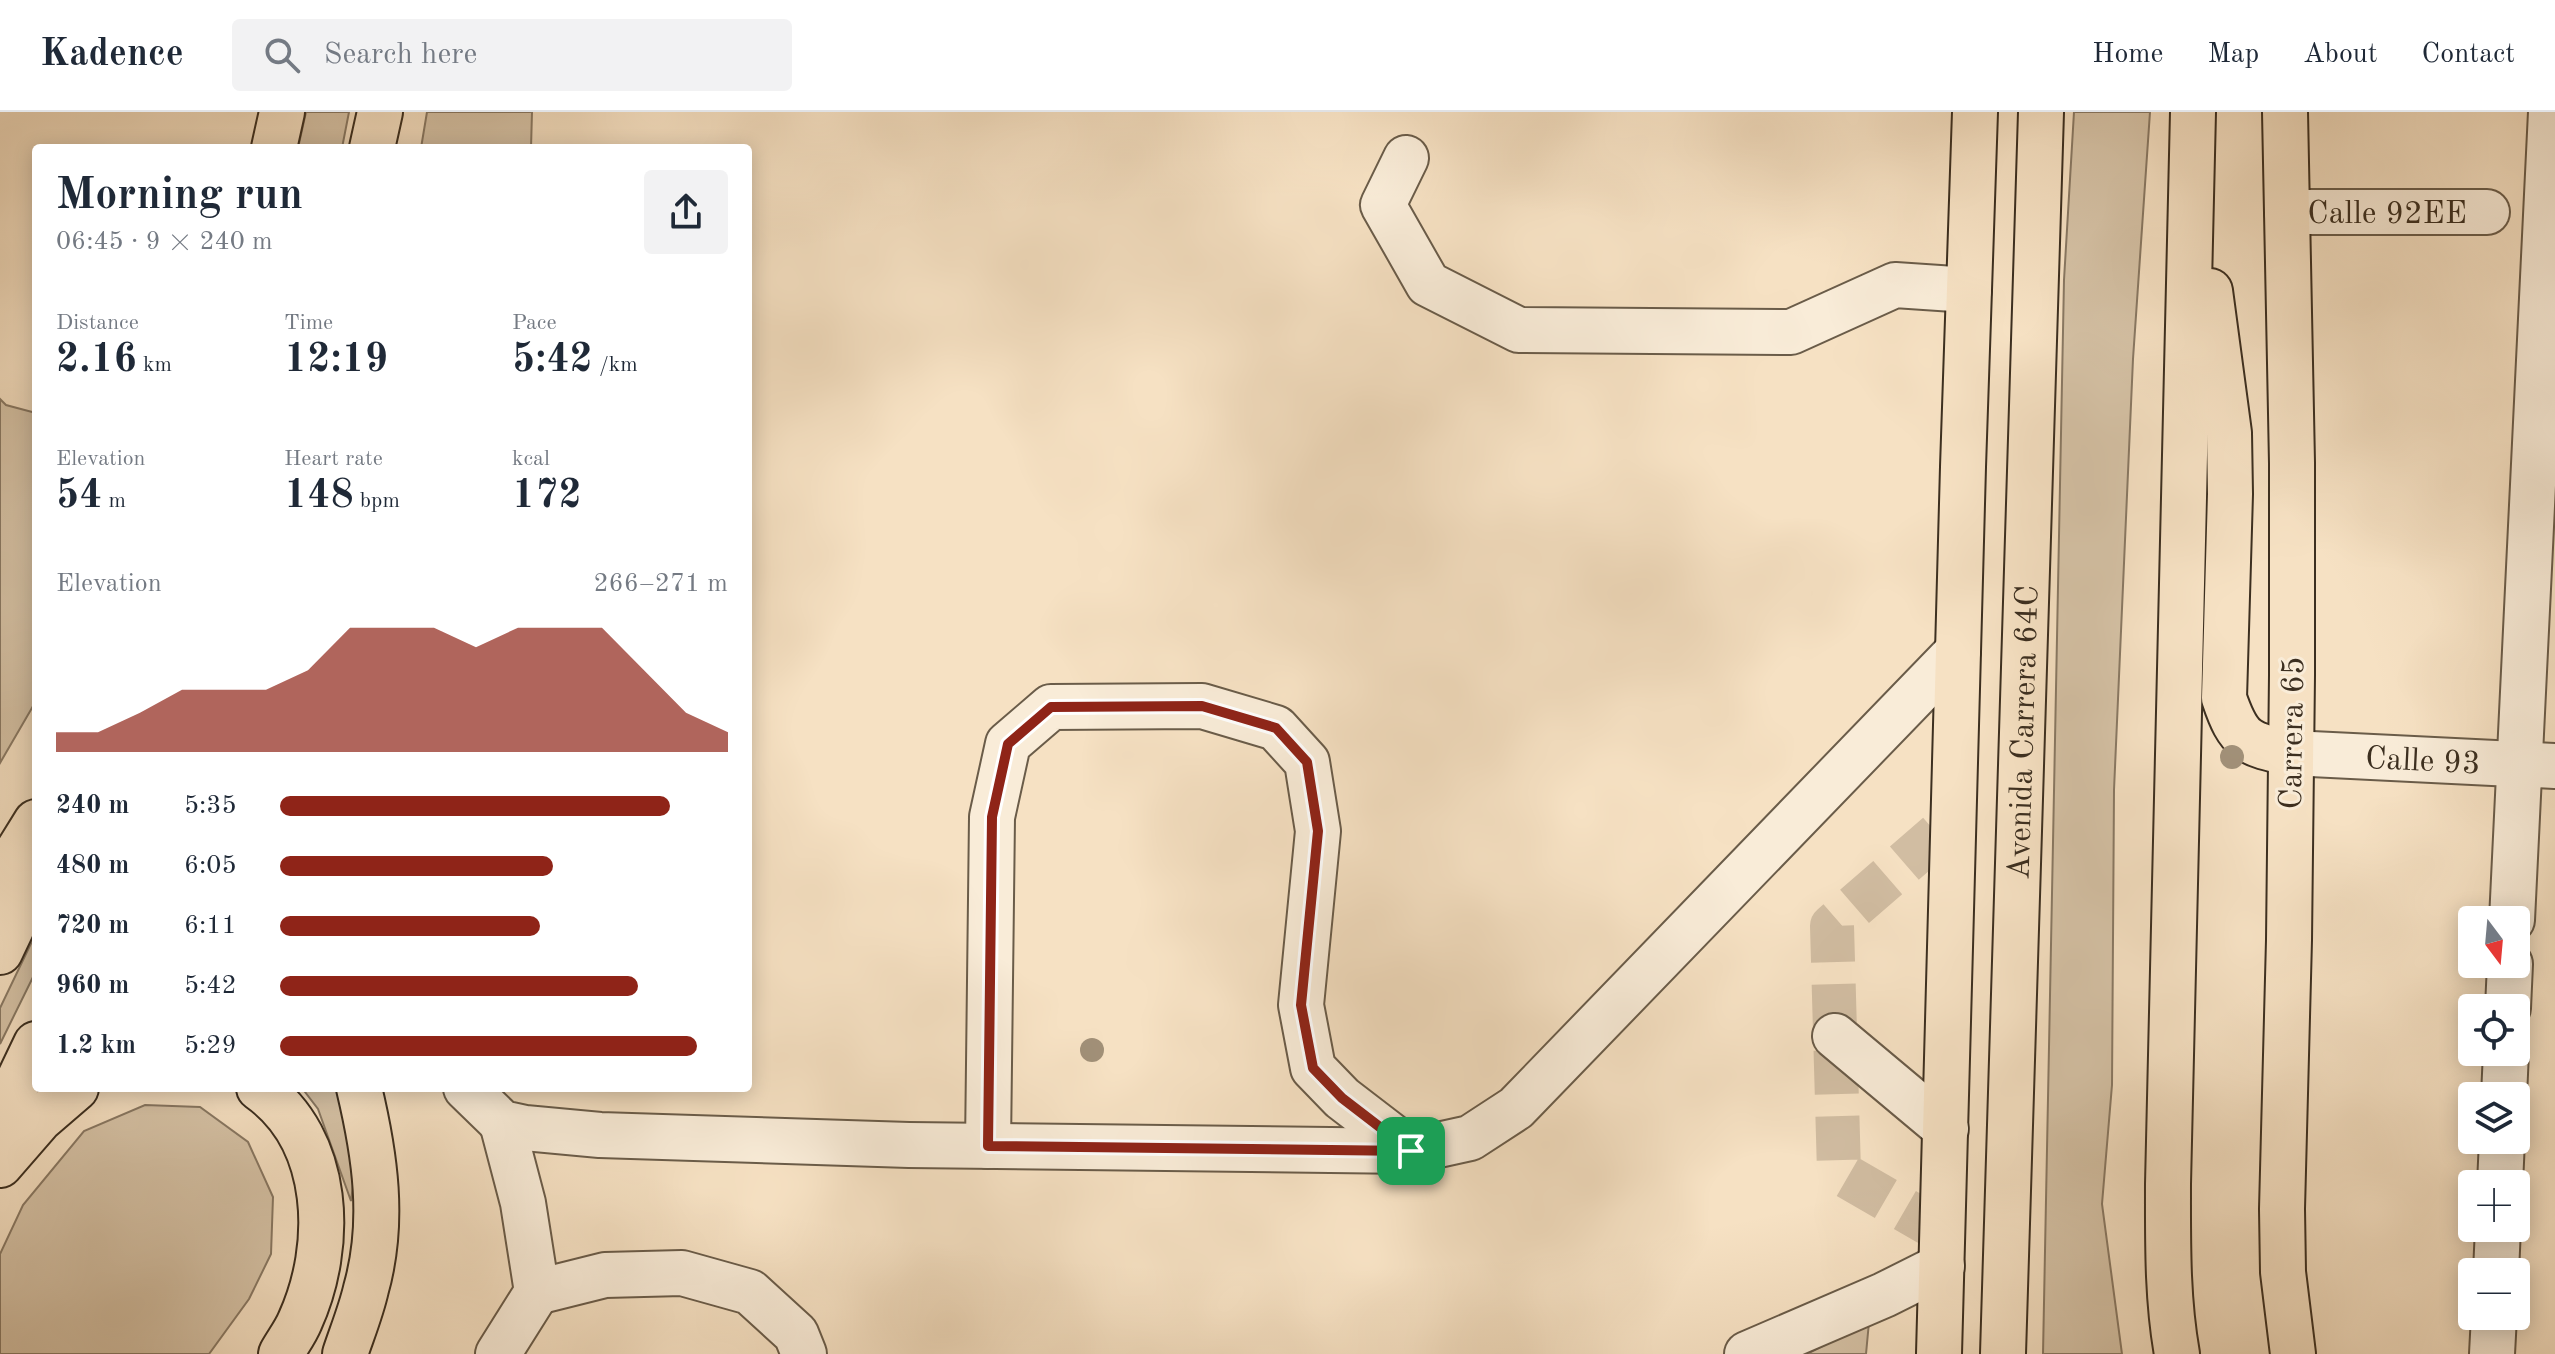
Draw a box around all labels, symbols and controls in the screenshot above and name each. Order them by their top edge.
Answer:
search box [232,19,792,91]
icon: search [260,33,304,77]
text: Kadence [40,36,184,74]
text: Search here [324,40,477,70]
text: Home [2092,41,2163,69]
text: Map [2207,41,2259,69]
text: About [2303,41,2378,69]
text: Contact [2422,41,2515,69]
button: share [644,170,728,254]
text: Morning run [56,174,303,218]
street label: Calle 92EE [2307,199,2467,231]
text: 06:45 · 9 × 240 m [56,229,273,255]
text: Distance [56,312,139,334]
text: Time [284,312,333,334]
text: Pace [512,312,557,334]
text: 2.16 [56,341,137,381]
text: 12:19 [284,341,388,381]
text: 5:42 [512,341,593,381]
text: km [137,354,172,376]
text: /km [593,354,638,376]
text: Elevation [56,448,146,470]
text: Heart rate [284,448,383,470]
text: kcal [512,448,550,470]
text: 54 [56,477,102,517]
text: 148 [284,477,354,517]
text: 172 [512,477,582,517]
text: m [102,490,126,512]
text: bpm [354,490,400,512]
text: Elevation [56,571,162,597]
text: 266–271 m [593,571,728,597]
street label: Avenida Carrera 64C [2005,585,2046,880]
street label: Carrera 65 [2277,656,2311,810]
street label: Calle 93 [2364,744,2481,781]
text: 240 m [56,793,129,819]
text: 5:35 [184,793,237,819]
text: 480 m [56,853,129,879]
text: 6:05 [184,853,237,879]
north arrow [2458,906,2530,978]
map controls [2458,906,2530,1330]
text: 720 m [56,913,129,939]
text: 6:11 [184,913,237,939]
text: 960 m [56,973,129,999]
text: 5:42 [184,973,237,999]
button: locate [2458,994,2530,1066]
text: 1.2 km [56,1033,136,1059]
text: 5:29 [184,1033,237,1059]
button: layers [2458,1082,2530,1154]
pin [1377,1117,1445,1185]
icon: arrive [1389,1129,1433,1173]
button: + [2458,1170,2530,1242]
button: − [2458,1258,2530,1330]

